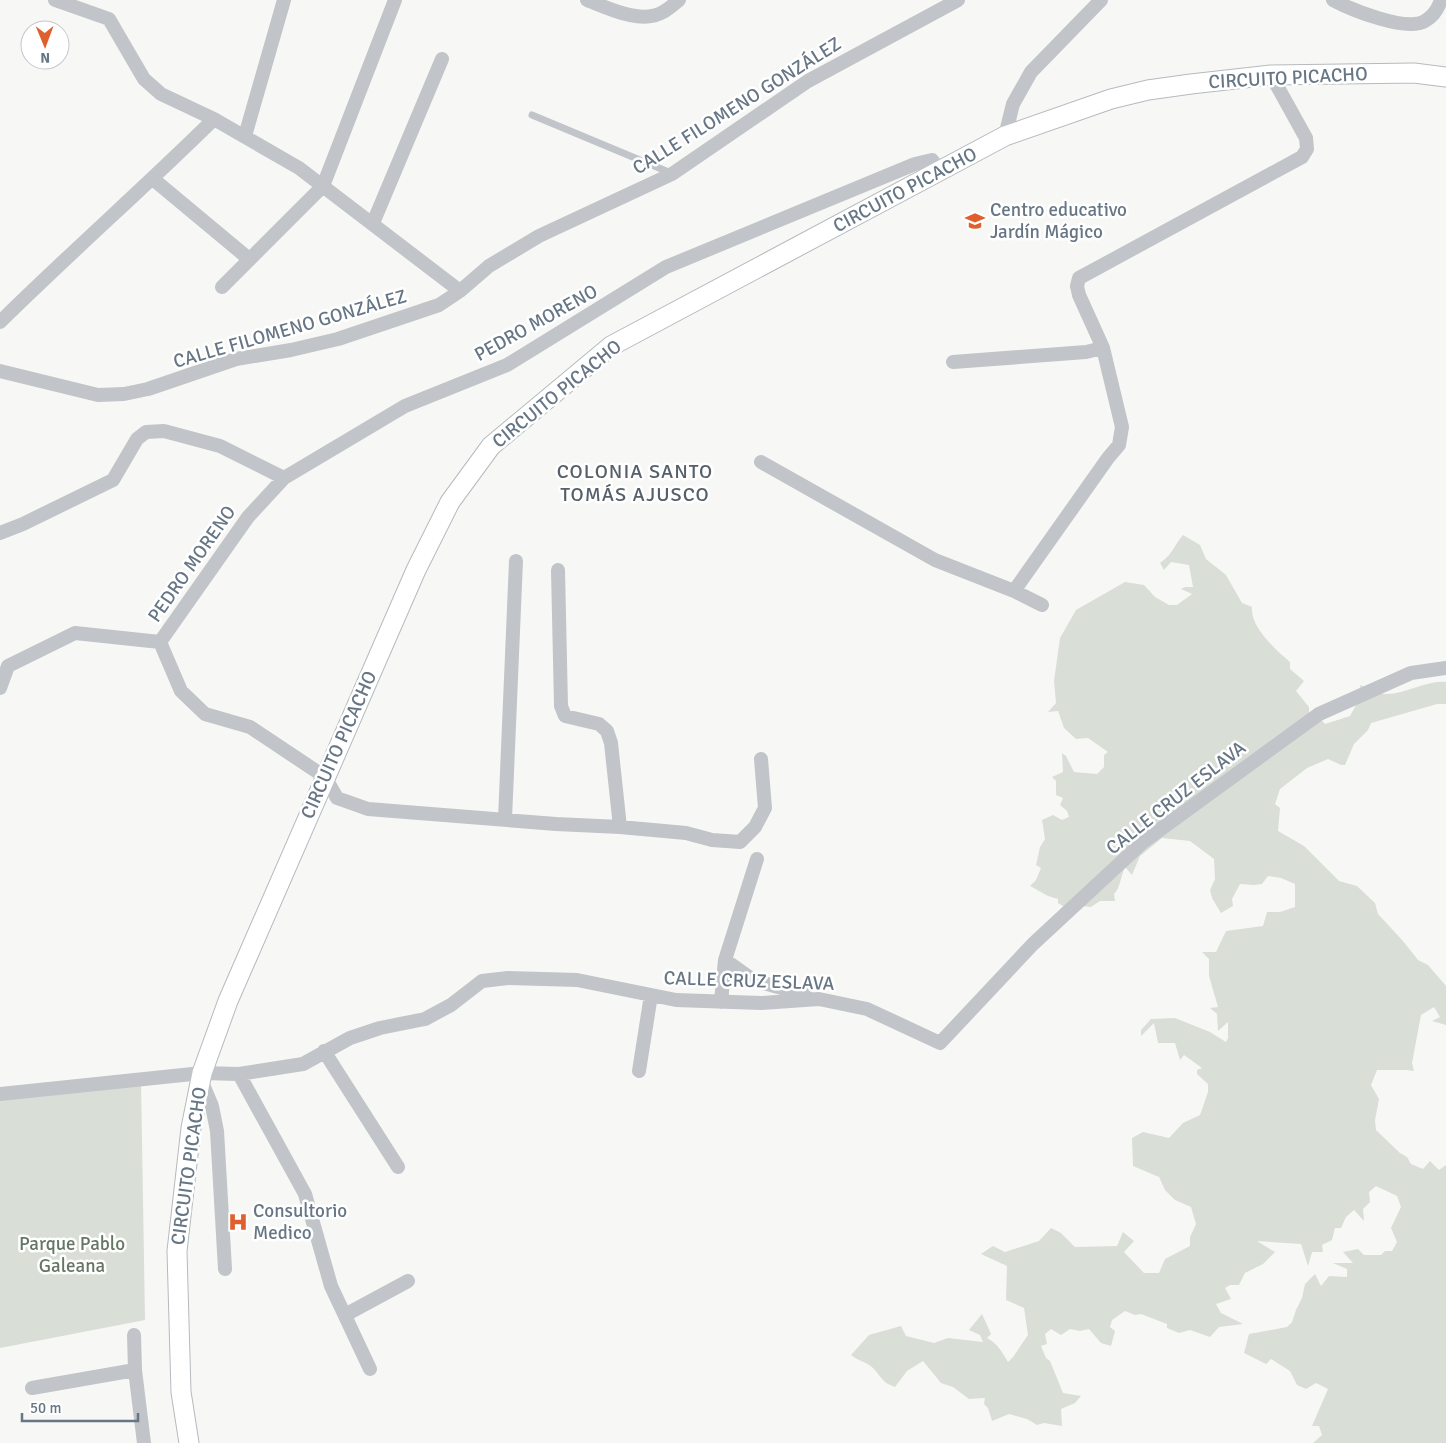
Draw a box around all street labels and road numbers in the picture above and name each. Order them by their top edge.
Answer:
street label: CALLE FILOMENO GONZÁLEZ [628,32,846,180]
street label: CIRCUITO PICACHO [1208,62,1368,94]
street label: CIRCUITO PICACHO [829,142,981,238]
street label: PEDRO MORENO [470,279,602,367]
street label: CALLE FILOMENO GONZÁLEZ [171,284,409,374]
street label: CIRCUITO PICACHO [488,335,626,453]
street label: PEDRO MORENO [143,501,241,627]
street label: CIRCUITO PICACHO [296,667,382,823]
street label: CALLE CRUZ ESLAVA [1101,736,1251,860]
street label: CALLE CRUZ ESLAVA [663,966,835,996]
street label: CIRCUITO PICACHO [166,1085,212,1247]

